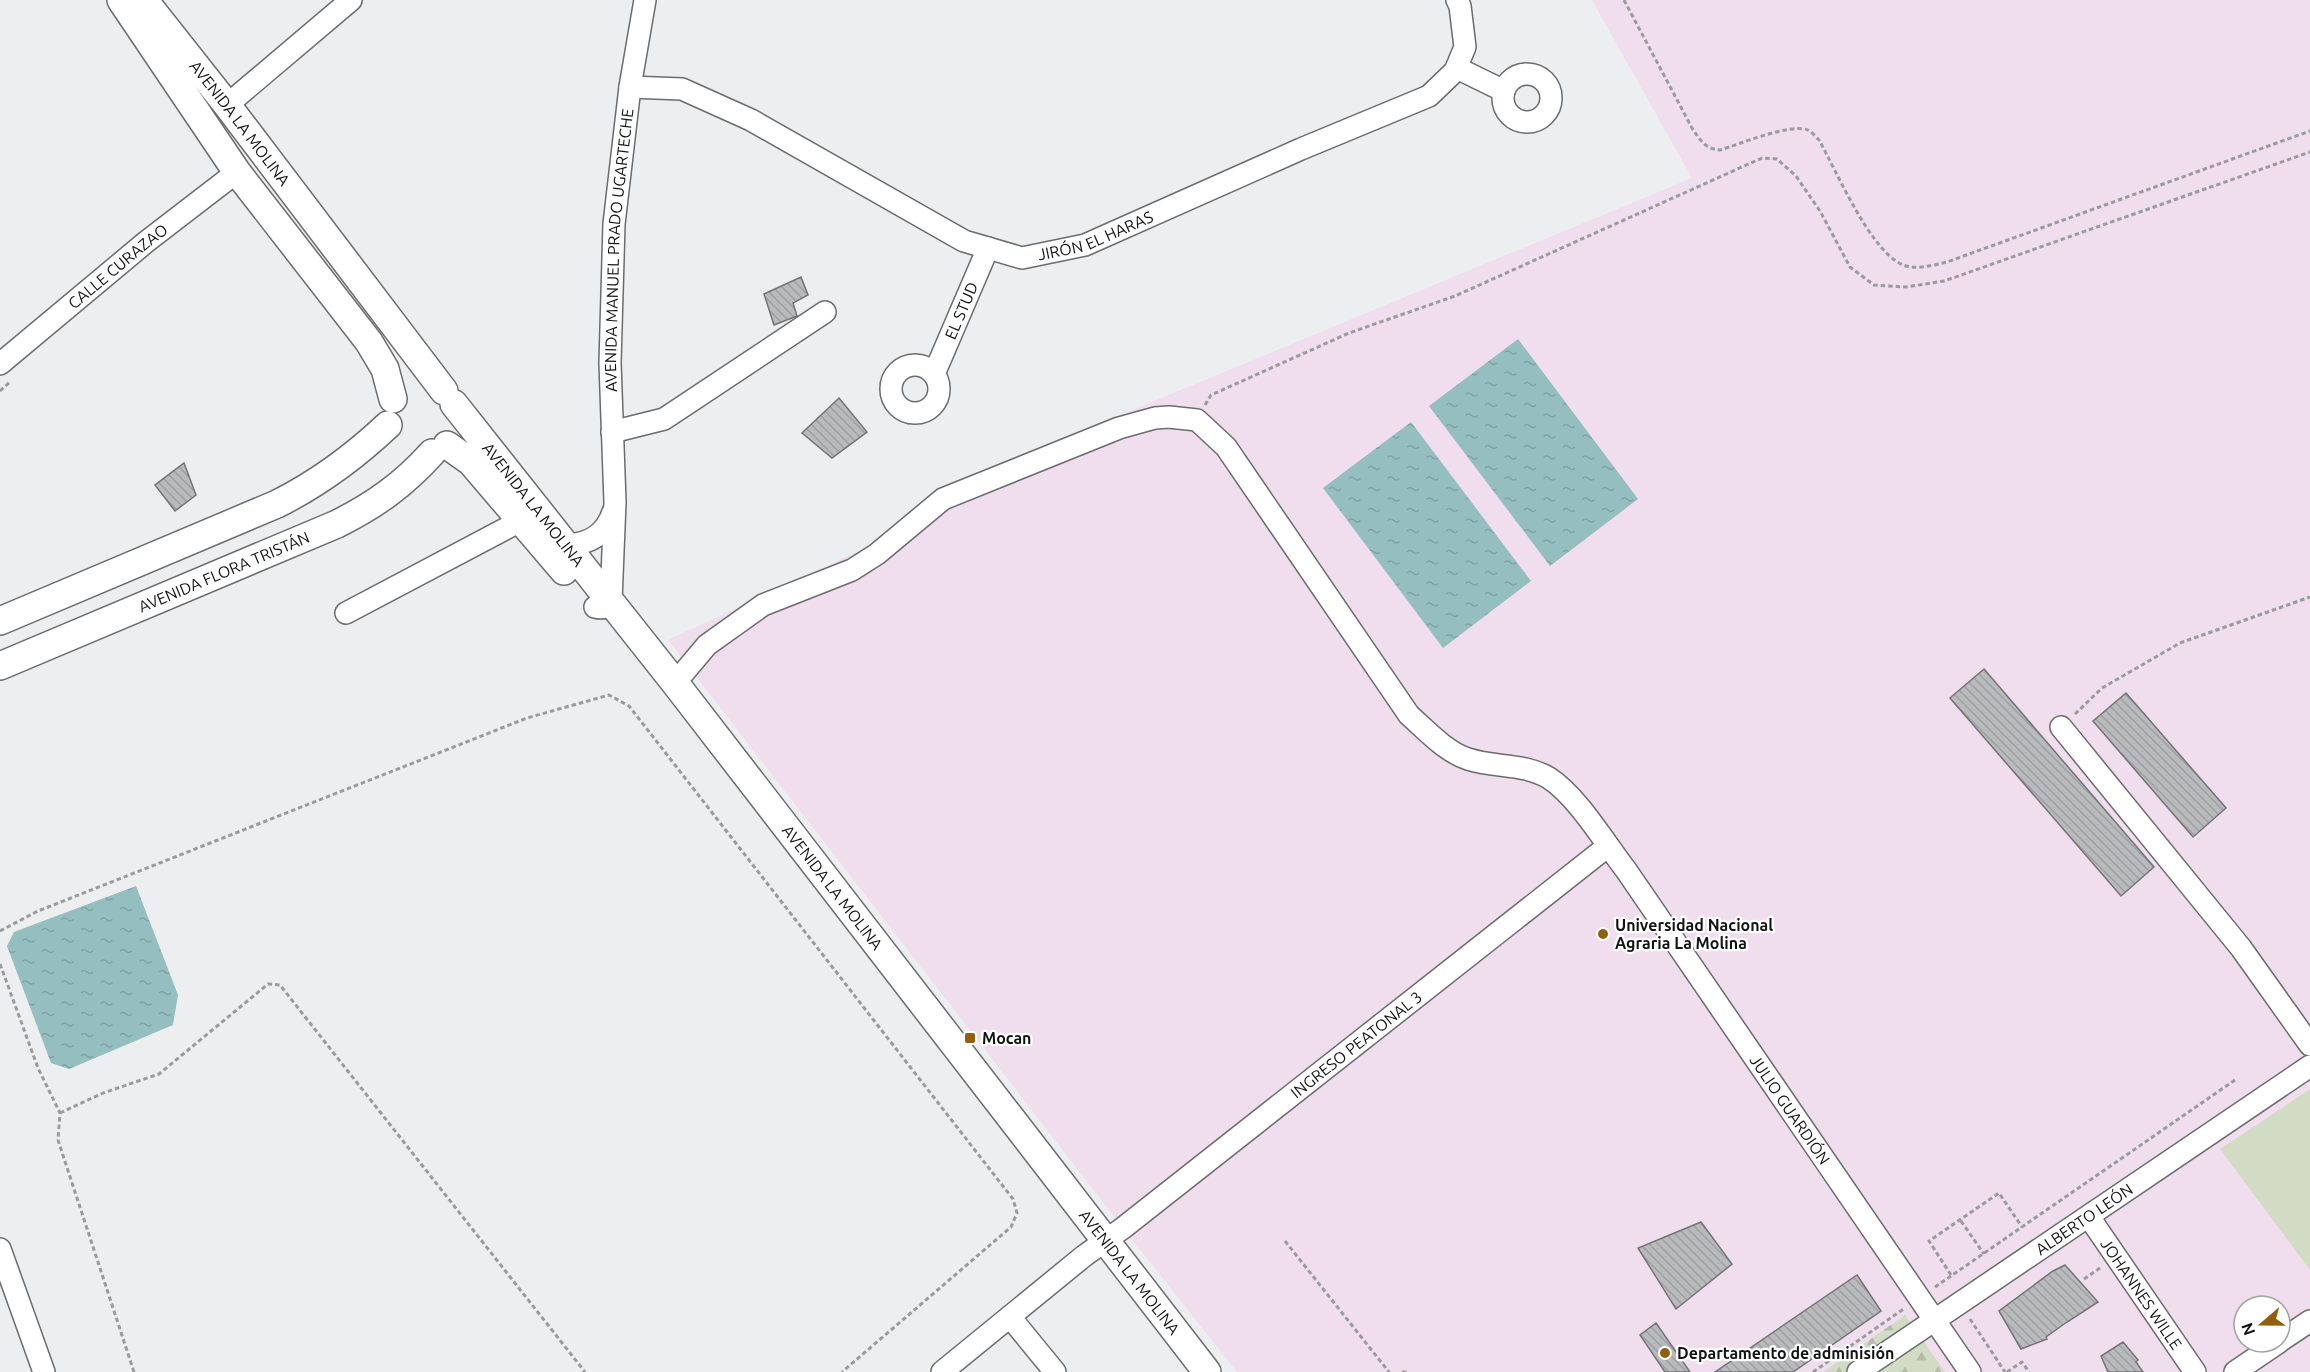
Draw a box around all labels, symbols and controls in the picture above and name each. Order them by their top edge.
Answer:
street label: AVENIDA LA MOLINA [186,57,294,189]
street label: AVENIDA MANUEL PRADO UGARTECHE [601,107,636,392]
street label: JIRÓN EL HARAS [1036,207,1156,264]
street label: CALLE CURAZAO [64,220,171,312]
street label: EL STUD [941,279,981,342]
street label: AVENIDA LA MOLINA [479,439,588,570]
street label: AVENIDA FLORA TRISTÁN [136,528,312,616]
street label: AVENIDA LA MOLINA [779,821,887,954]
place label: Universidad Nacional Agraria La Molina [1615,916,1773,952]
marker: Universidad Nacional Agraria La Molina [1596,927,1610,941]
street label: INGRESO PEATONAL 3 [1287,987,1425,1102]
place label: Mocan [982,1029,1031,1047]
marker: Mocan [963,1031,977,1045]
street label: JULIO GUARDIÓN [1746,1052,1834,1168]
street label: ALBERTO LEÓN [2032,1180,2136,1258]
street label: AVENIDA LA MOLINA [1076,1206,1184,1338]
street label: JOHANNES WILLE [2097,1235,2186,1353]
north arrow [2232,1294,2292,1354]
text: N [2237,1320,2258,1338]
place label: Departamento de adminisión [1677,1344,1894,1362]
marker: Departamento de adminisión [1658,1346,1672,1360]

